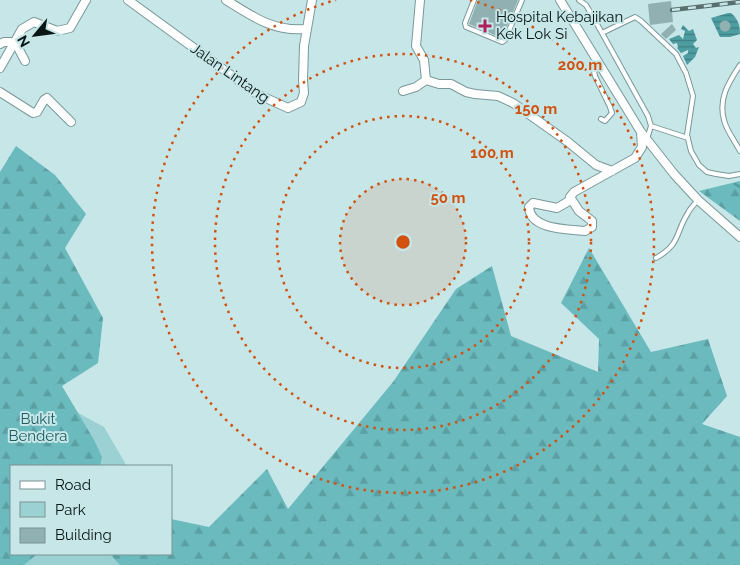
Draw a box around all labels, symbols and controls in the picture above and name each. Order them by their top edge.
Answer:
place label: Hospital Kebajikan Kek Lok Si [496,8,623,43]
north arrow [10,10,60,60]
marker: Hospital Kebajikan Kek Lok Si [478,19,492,33]
text: N [14,33,33,50]
street label: Jalan Lintang [187,39,273,107]
text: 200 m [558,56,602,74]
text: 150 m [515,100,557,118]
text: 100 m [470,144,514,162]
text: 50 m [430,189,466,207]
centre of rings [394,233,412,251]
park label: Bukit Bendera [8,410,68,445]
legend [10,465,172,555]
text: Road [55,476,91,494]
text: Park [55,501,86,519]
text: Building [55,526,112,544]

